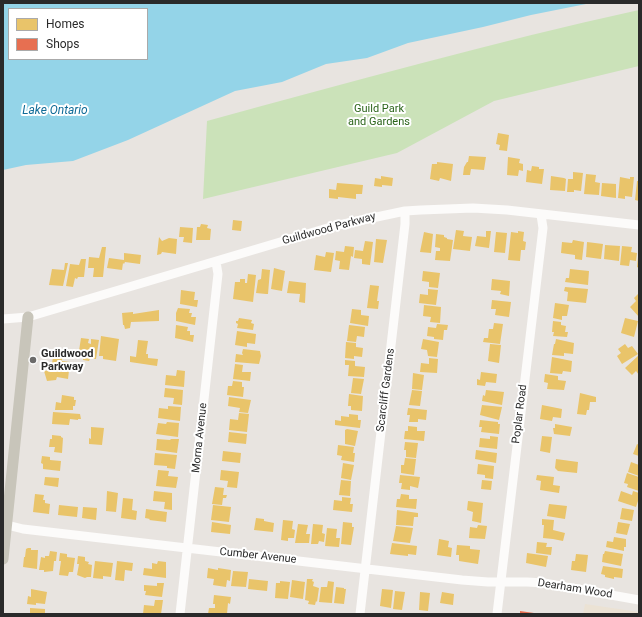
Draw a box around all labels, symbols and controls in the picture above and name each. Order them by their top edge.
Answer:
legend [8,8,148,60]
text: Homes [46,17,84,31]
text: Shops [46,37,80,51]
park label: Guild Park and Gardens [348,102,410,128]
water label: Lake Ontario [22,104,88,118]
street label: Guildwood Parkway [281,210,377,248]
place label: Guildwood Parkway [41,347,93,373]
street label: Scarcliff Gardens [374,347,398,433]
marker: Guildwood Parkway [28,355,38,365]
street label: Poplar Road [510,384,530,444]
street label: Morna Avenue [190,402,210,474]
street label: Cumber Avenue [219,545,297,567]
street label: Dearham Wood [537,577,613,601]

